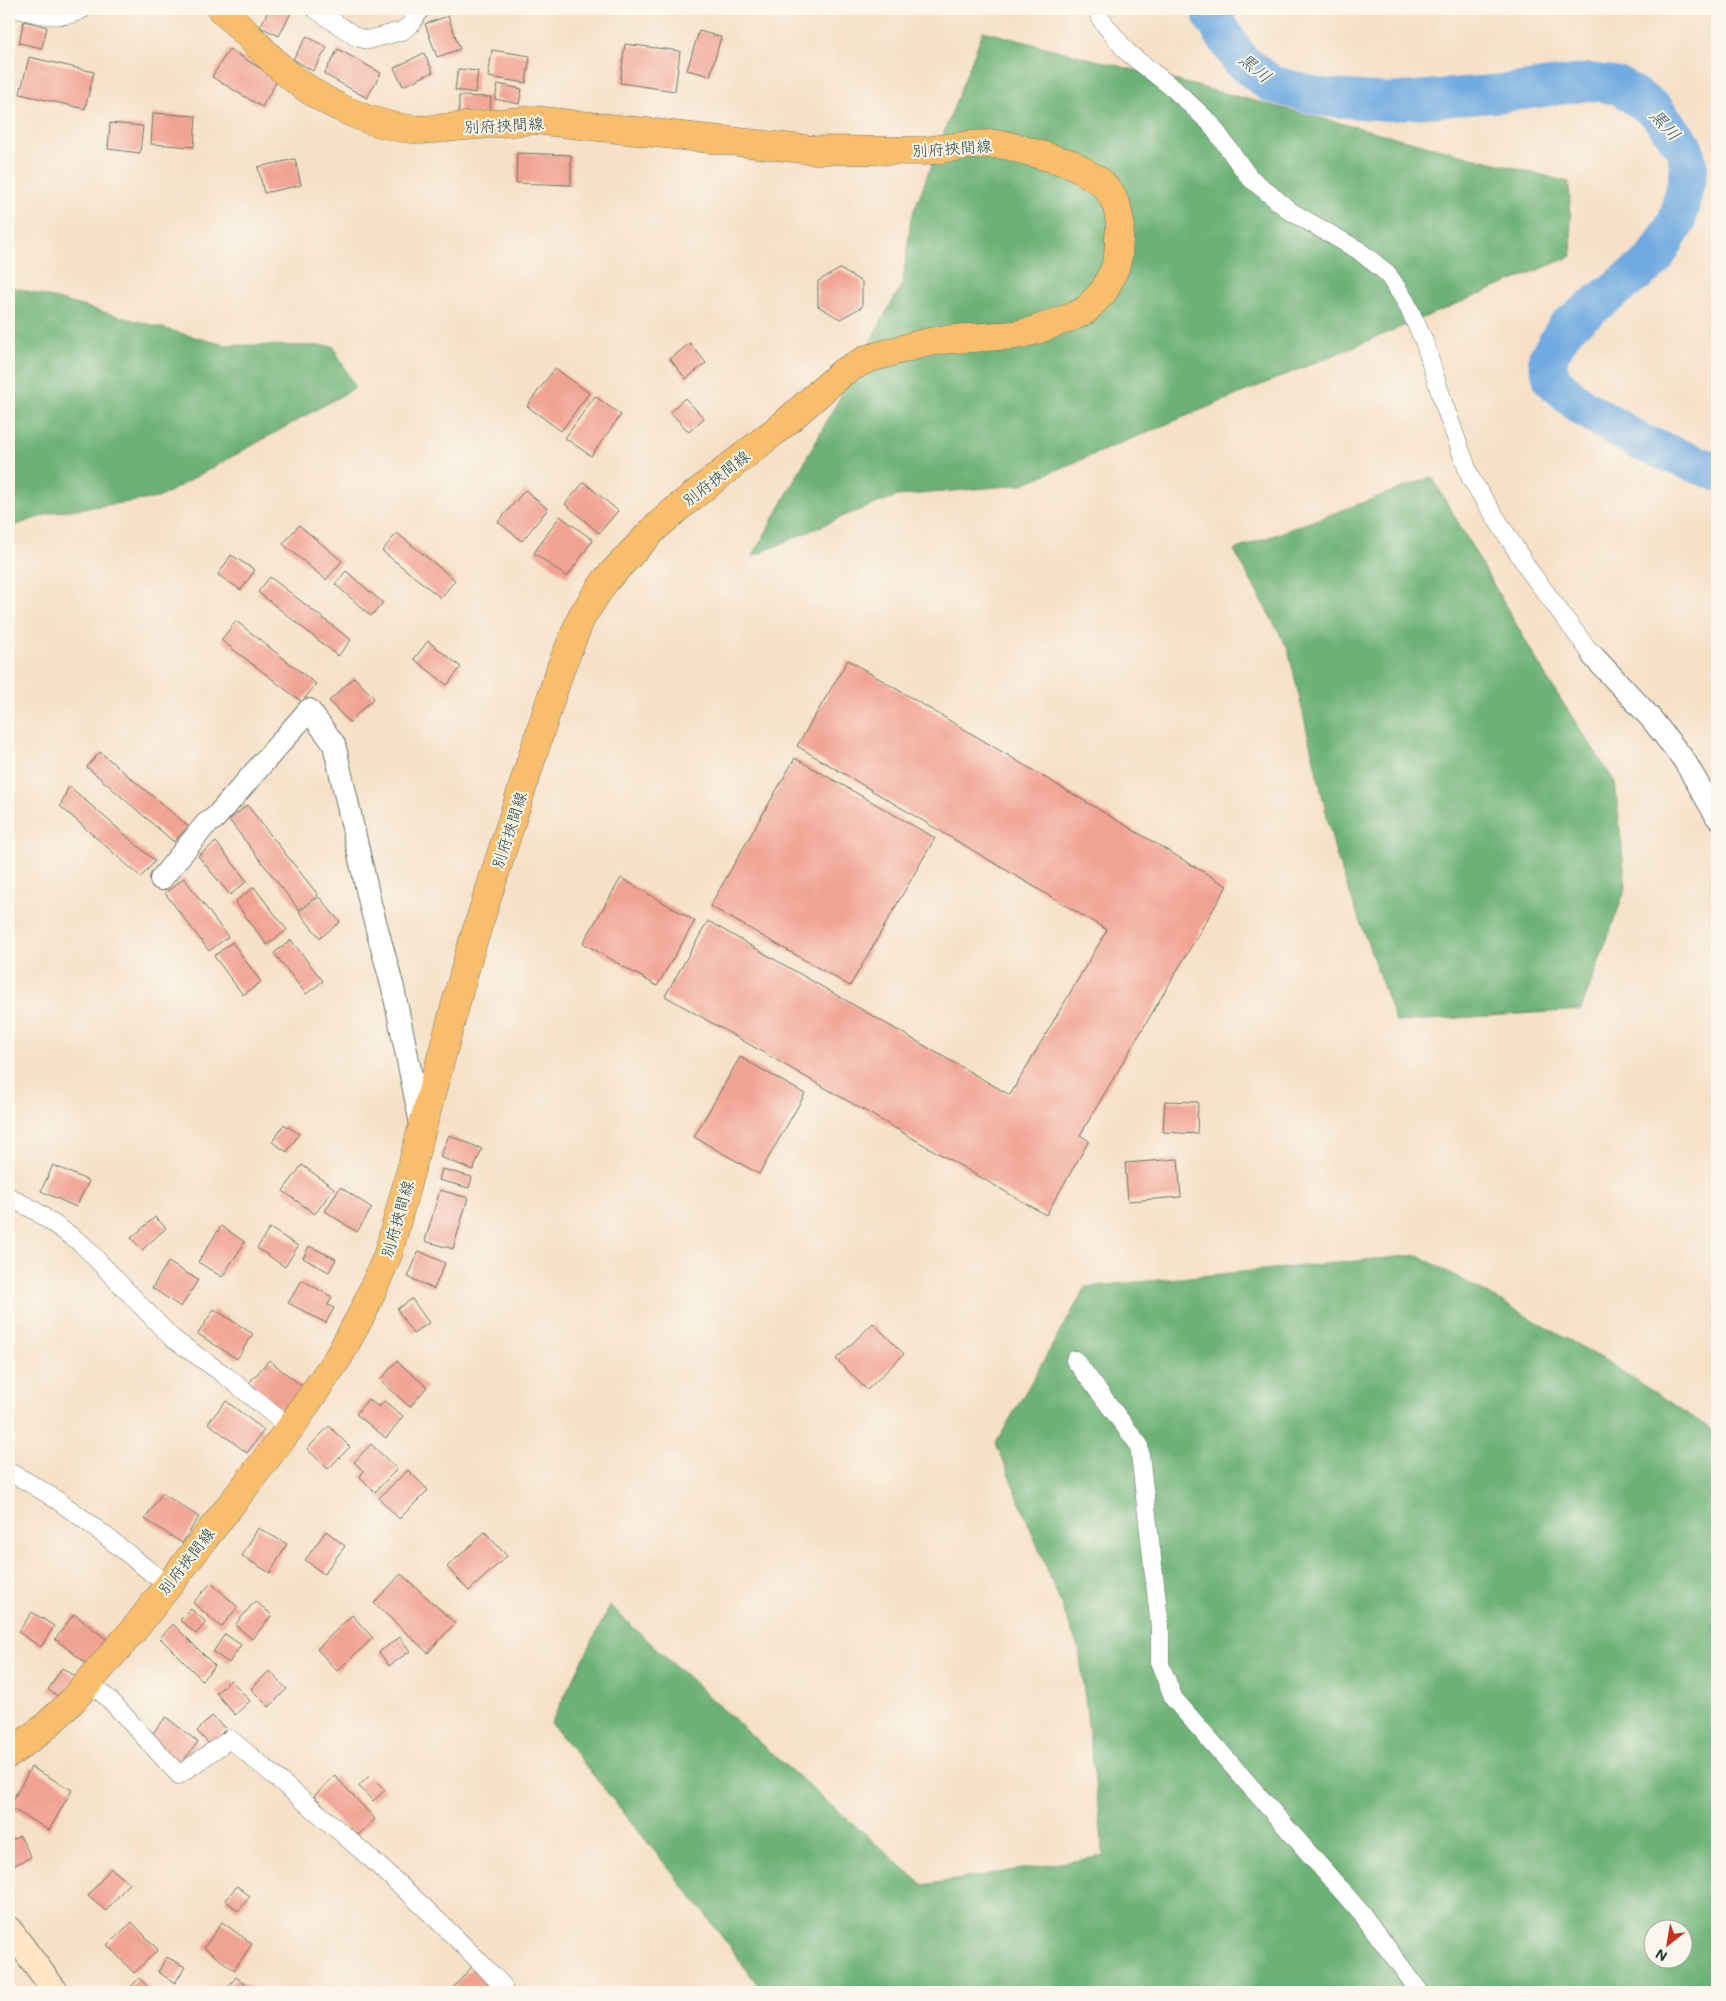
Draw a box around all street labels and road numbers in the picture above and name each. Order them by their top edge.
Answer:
street label: 別府挾間線 [463,112,544,137]
street label: 別府挾間線 [911,134,993,161]
street label: 別府挾間線 [678,445,754,511]
street label: 別府挾間線 [486,789,531,871]
street label: 別府挾間線 [375,1178,418,1260]
street label: 別府挾間線 [153,1523,219,1599]

